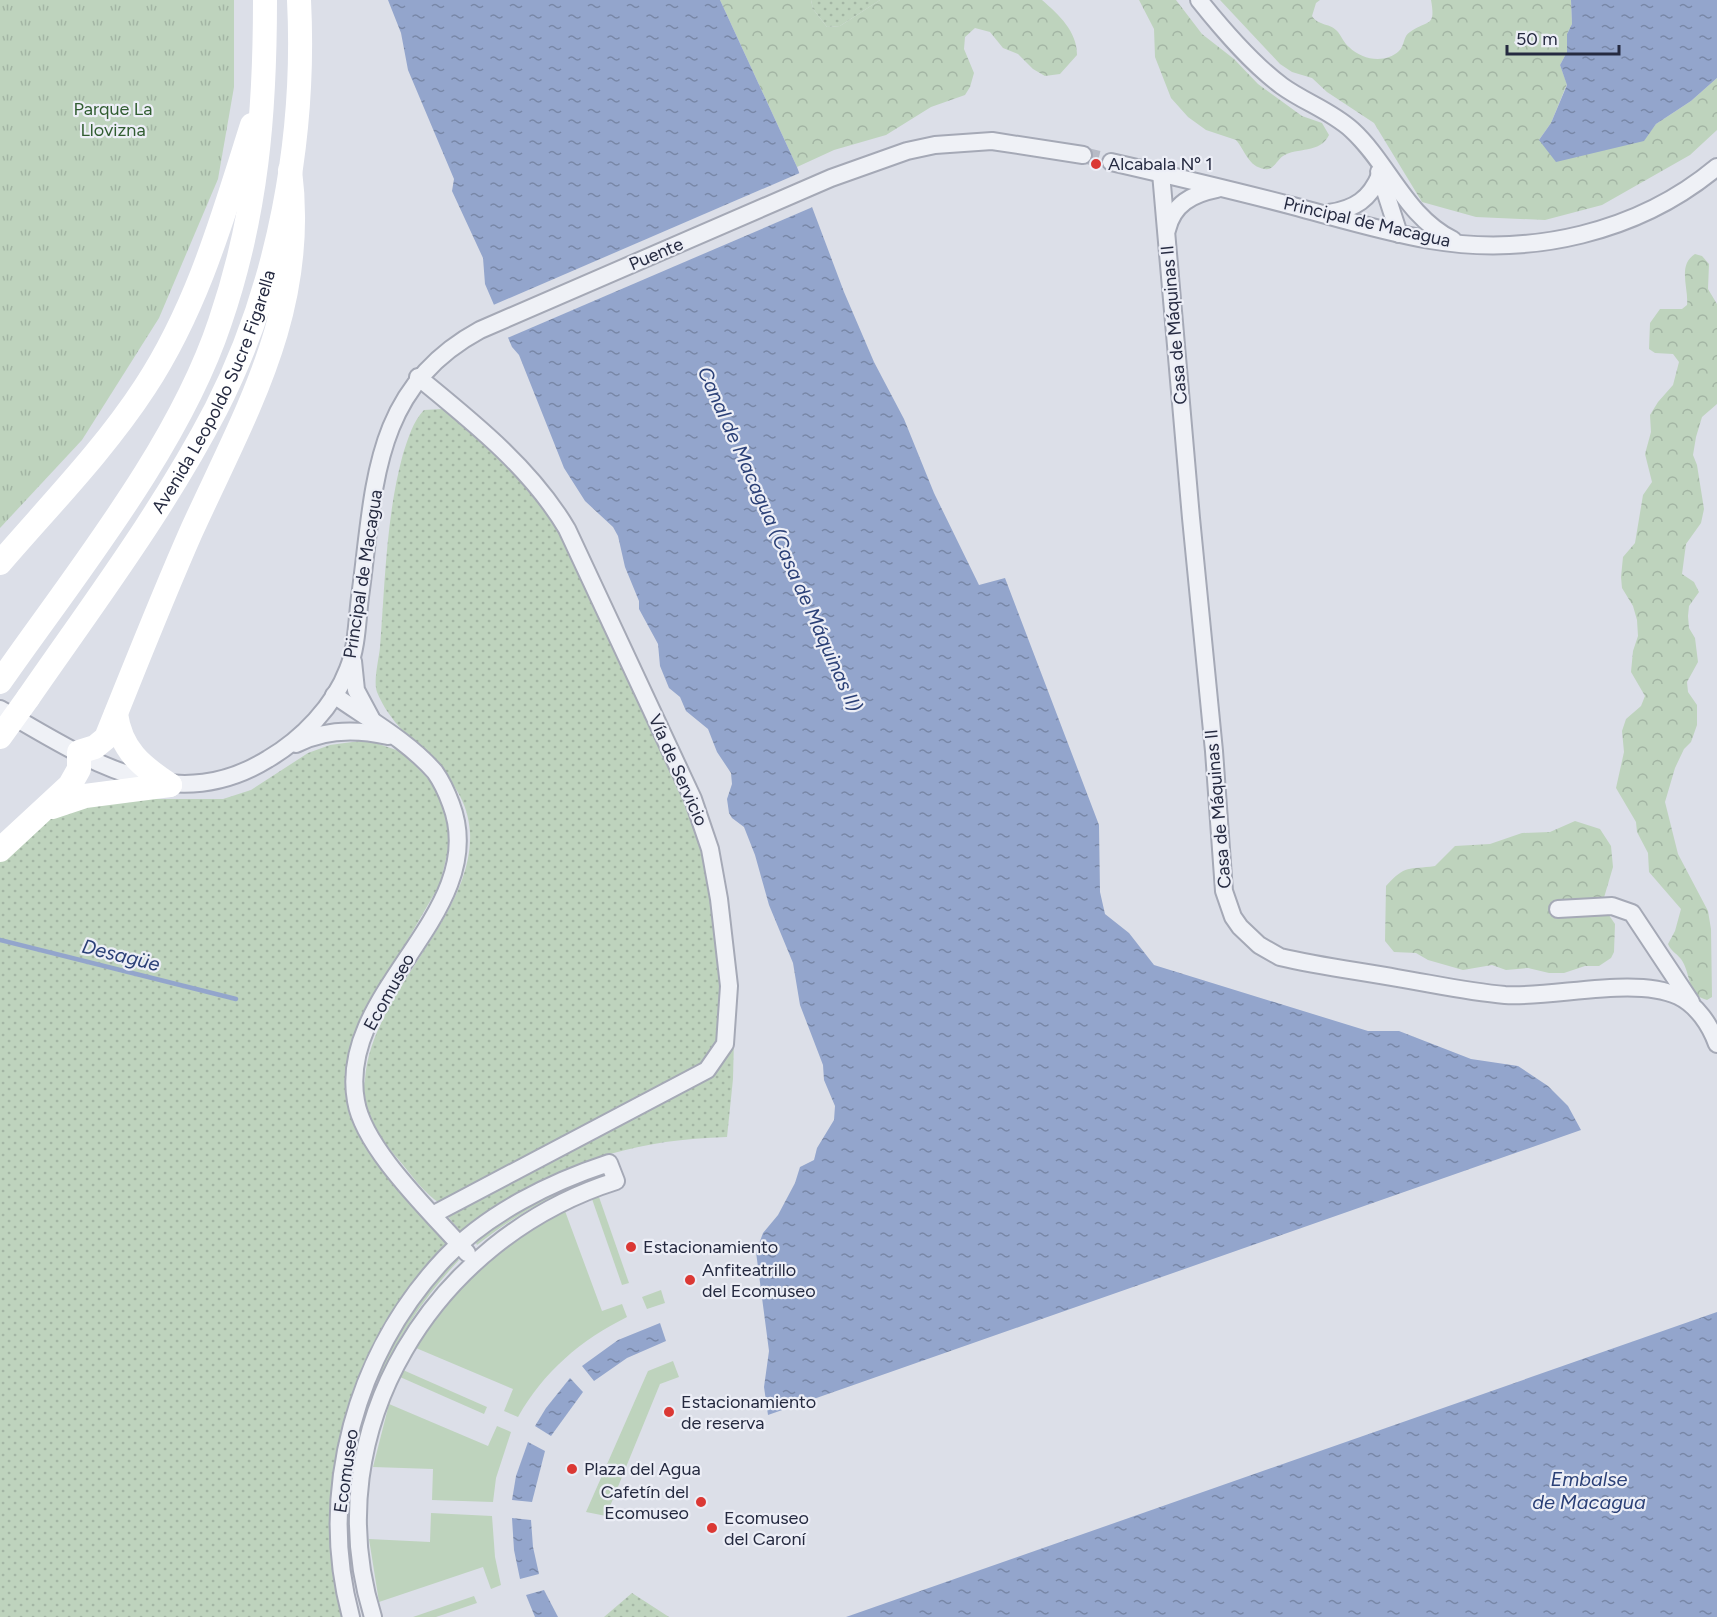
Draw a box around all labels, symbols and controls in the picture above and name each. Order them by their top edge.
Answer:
scale bar [1507,18,1620,56]
text: 50 m [1516,28,1558,50]
park label: Parque La Llovizna [74,98,152,141]
place label: Alcabala Nº 1 [1108,153,1213,175]
marker: Alcabala Nº 1 [1089,157,1103,171]
street label: Principal de Macagua [1281,192,1453,252]
street label: Puente [626,233,687,275]
street label: Casa de Máquinas II [1156,244,1192,406]
street label: Avenida Leopoldo Sucre Figarella [147,267,280,517]
water label: Canal de Macagua (Casa de Máquinas II) [693,363,867,715]
street label: Principal de Macagua [339,488,387,660]
street label: Vía de Servicio [644,711,712,829]
street label: Casa de Máquinas II [1200,728,1236,890]
water label: Desagüe [79,934,163,976]
street label: Ecomuseo [359,950,419,1034]
place label: Estacionamiento [643,1236,778,1258]
marker: Estacionamiento [624,1240,638,1254]
place label: Anfiteatrillo del Ecomuseo [702,1259,816,1302]
marker: Anfiteatrillo del Ecomuseo [683,1273,697,1287]
place label: Estacionamiento de reserva [681,1391,816,1434]
marker: Estacionamiento de reserva [662,1405,676,1419]
street label: Ecomuseo [329,1427,363,1515]
place label: Plaza del Agua [584,1458,701,1480]
marker: Plaza del Agua [565,1462,579,1476]
water label: Embalse de Macagua [1532,1467,1646,1514]
place label: Cafetín del Ecomuseo [601,1481,689,1524]
marker: Cafetín del Ecomuseo [694,1495,708,1509]
place label: Ecomuseo del Caroní [724,1507,809,1550]
marker: Ecomuseo del Caroní [705,1521,719,1535]

